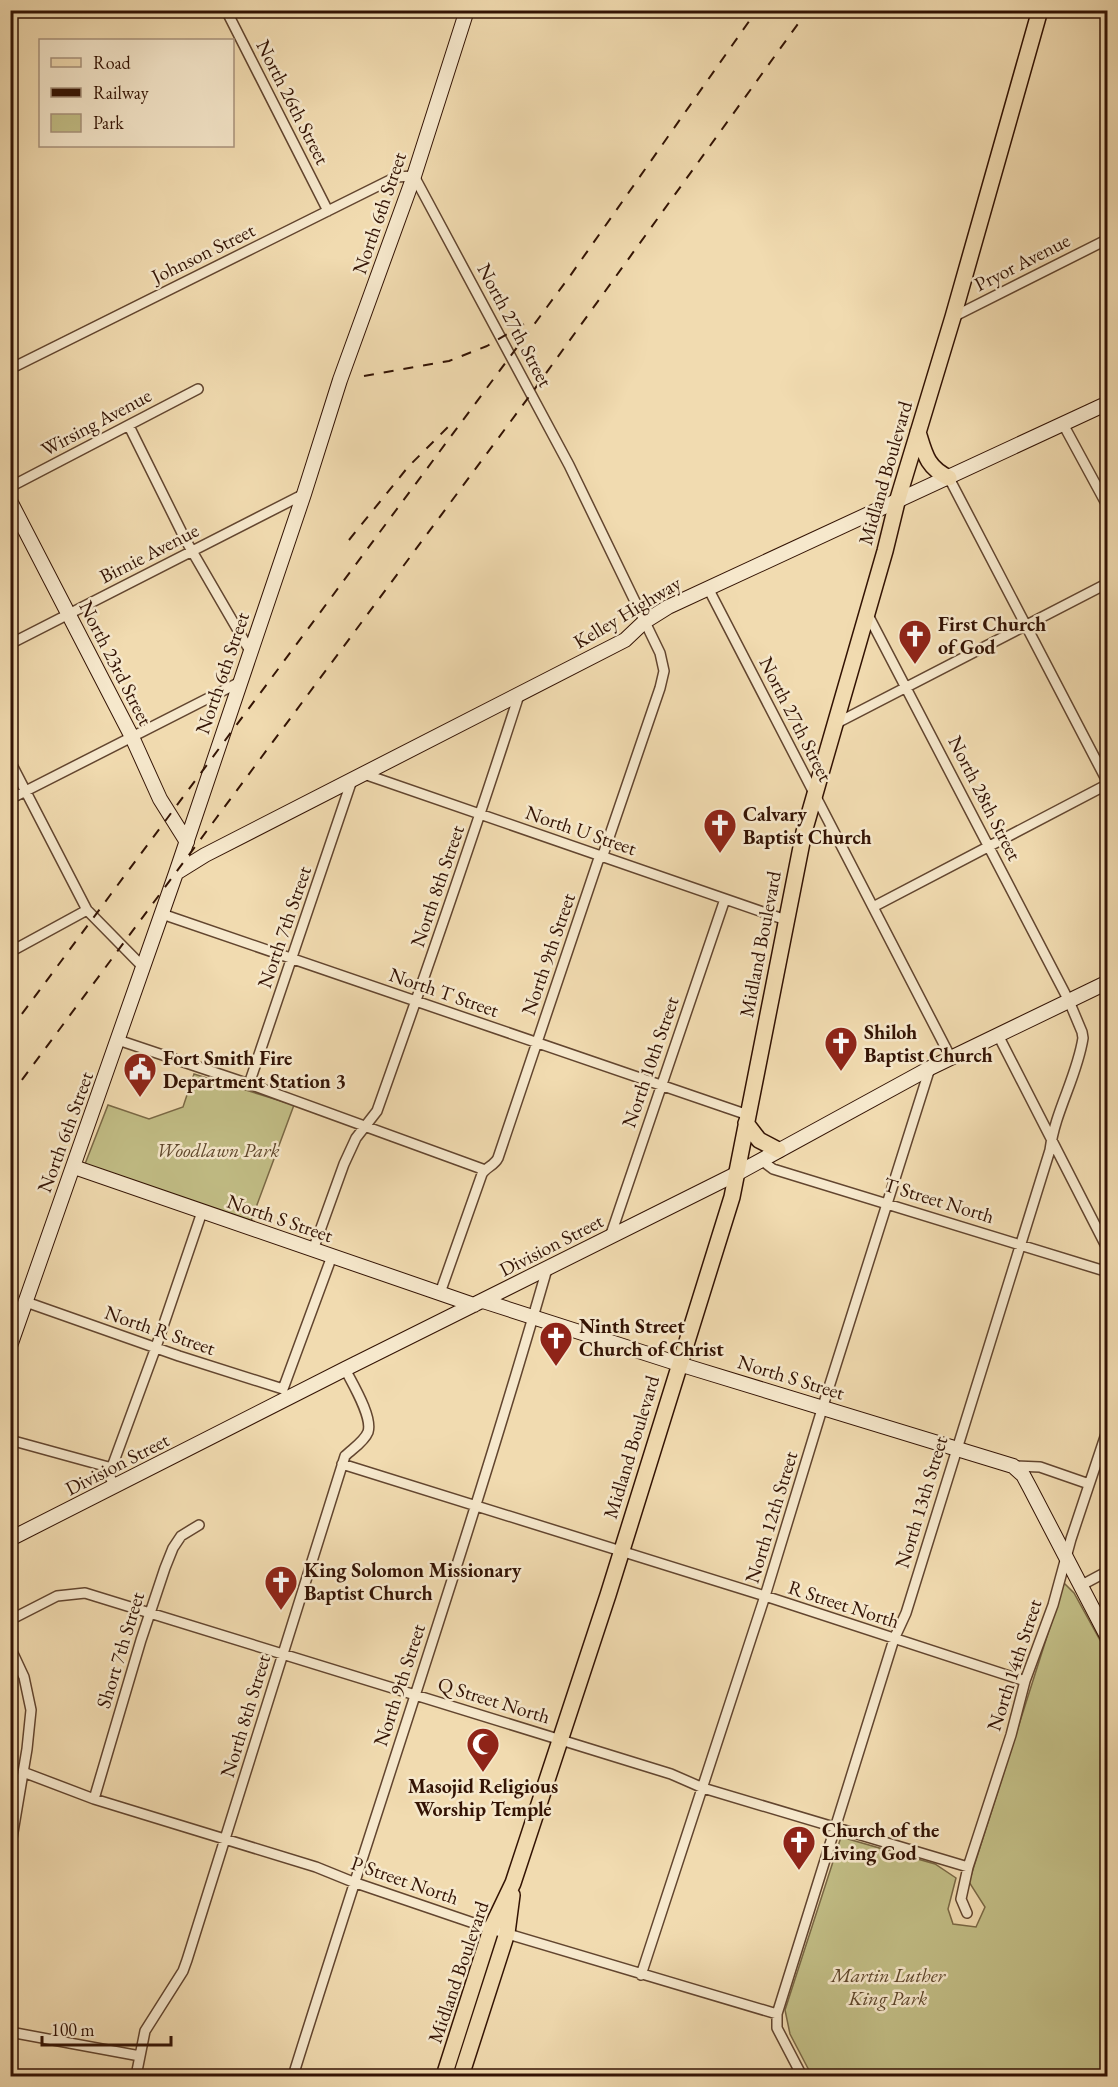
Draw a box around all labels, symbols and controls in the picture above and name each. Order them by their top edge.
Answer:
street label: North 26th Street [250,35,336,169]
legend [39,39,234,147]
text: Road [93,51,132,74]
text: Railway [93,81,149,104]
text: Park [93,111,124,134]
street label: North 6th Street [346,148,412,277]
street label: Johnson Street [145,216,260,290]
street label: Pryor Avenue [970,227,1074,297]
street label: North 27th Street [471,259,559,392]
street label: Wirsing Avenue [36,382,156,462]
street label: Midland Boulevard [852,397,918,548]
street label: Birnie Avenue [95,517,203,589]
street label: Kelley Highway [568,570,686,654]
street label: North 23rd Street [73,596,159,731]
street label: North 6th Street [189,608,255,737]
place label: First Church of God [938,611,1046,660]
church icon: First Church of God [897,618,933,665]
street label: North 27th Street [753,652,839,786]
street label: North 28th Street [942,731,1028,865]
street label: North U Street [522,799,641,861]
place label: Calvary Baptist Church [743,801,872,850]
church icon: Calvary Baptist Church [702,807,738,854]
street label: North 8th Street [404,821,470,950]
street label: North 7th Street [251,862,317,991]
street label: Midland Boulevard [733,868,787,1019]
street label: North 9th Street [515,889,581,1018]
street label: North T Street [386,961,503,1023]
street label: North 10th Street [615,992,685,1131]
place label: Shiloh Baptist Church [864,1019,993,1068]
church icon: Shiloh Baptist Church [823,1025,859,1072]
place label: Fort Smith Fire Department Station 3 [163,1045,346,1094]
public building icon: Fort Smith Fire Department Station 3 [122,1051,158,1098]
street label: North 6th Street [31,1067,99,1196]
park label: Woodlawn Park [156,1137,280,1163]
street label: T Street North [881,1171,997,1229]
street label: North S Street [224,1188,337,1248]
street label: Division Street [495,1207,608,1282]
street label: North R Street [101,1299,219,1361]
place label: Ninth Street Church of Christ [579,1313,724,1362]
church icon: Ninth Street Church of Christ [538,1320,574,1367]
street label: North S Street [734,1348,848,1406]
street label: Midland Boulevard [597,1371,665,1522]
street label: Division Street [61,1426,174,1501]
street label: North 13th Street [889,1432,954,1571]
street label: North 12th Street [739,1447,804,1586]
place label: King Solomon Missionary Baptist Church [304,1557,522,1606]
church icon: King Solomon Missionary Baptist Church [263,1564,299,1611]
street label: R Street North [785,1574,903,1634]
street label: Short 7th Street [90,1588,150,1711]
street label: North 14th Street [981,1595,1048,1734]
street label: North 9th Street [367,1620,431,1749]
street label: North 8th Street [214,1651,276,1781]
street label: Q Street North [435,1671,553,1729]
mosque icon: Masojid Religious Worship Temple [465,1726,501,1773]
place label: Masojid Religious Worship Temple [408,1773,558,1822]
place label: Church of the Living God [822,1817,939,1866]
church icon: Church of the Living God [781,1824,817,1871]
street label: P Street North [348,1849,462,1911]
street label: Midland Boulevard [422,1897,495,2046]
park label: Martin Luther King Park [830,1962,947,2011]
scale bar [42,2009,171,2047]
text: 100 m [51,2018,95,2041]

